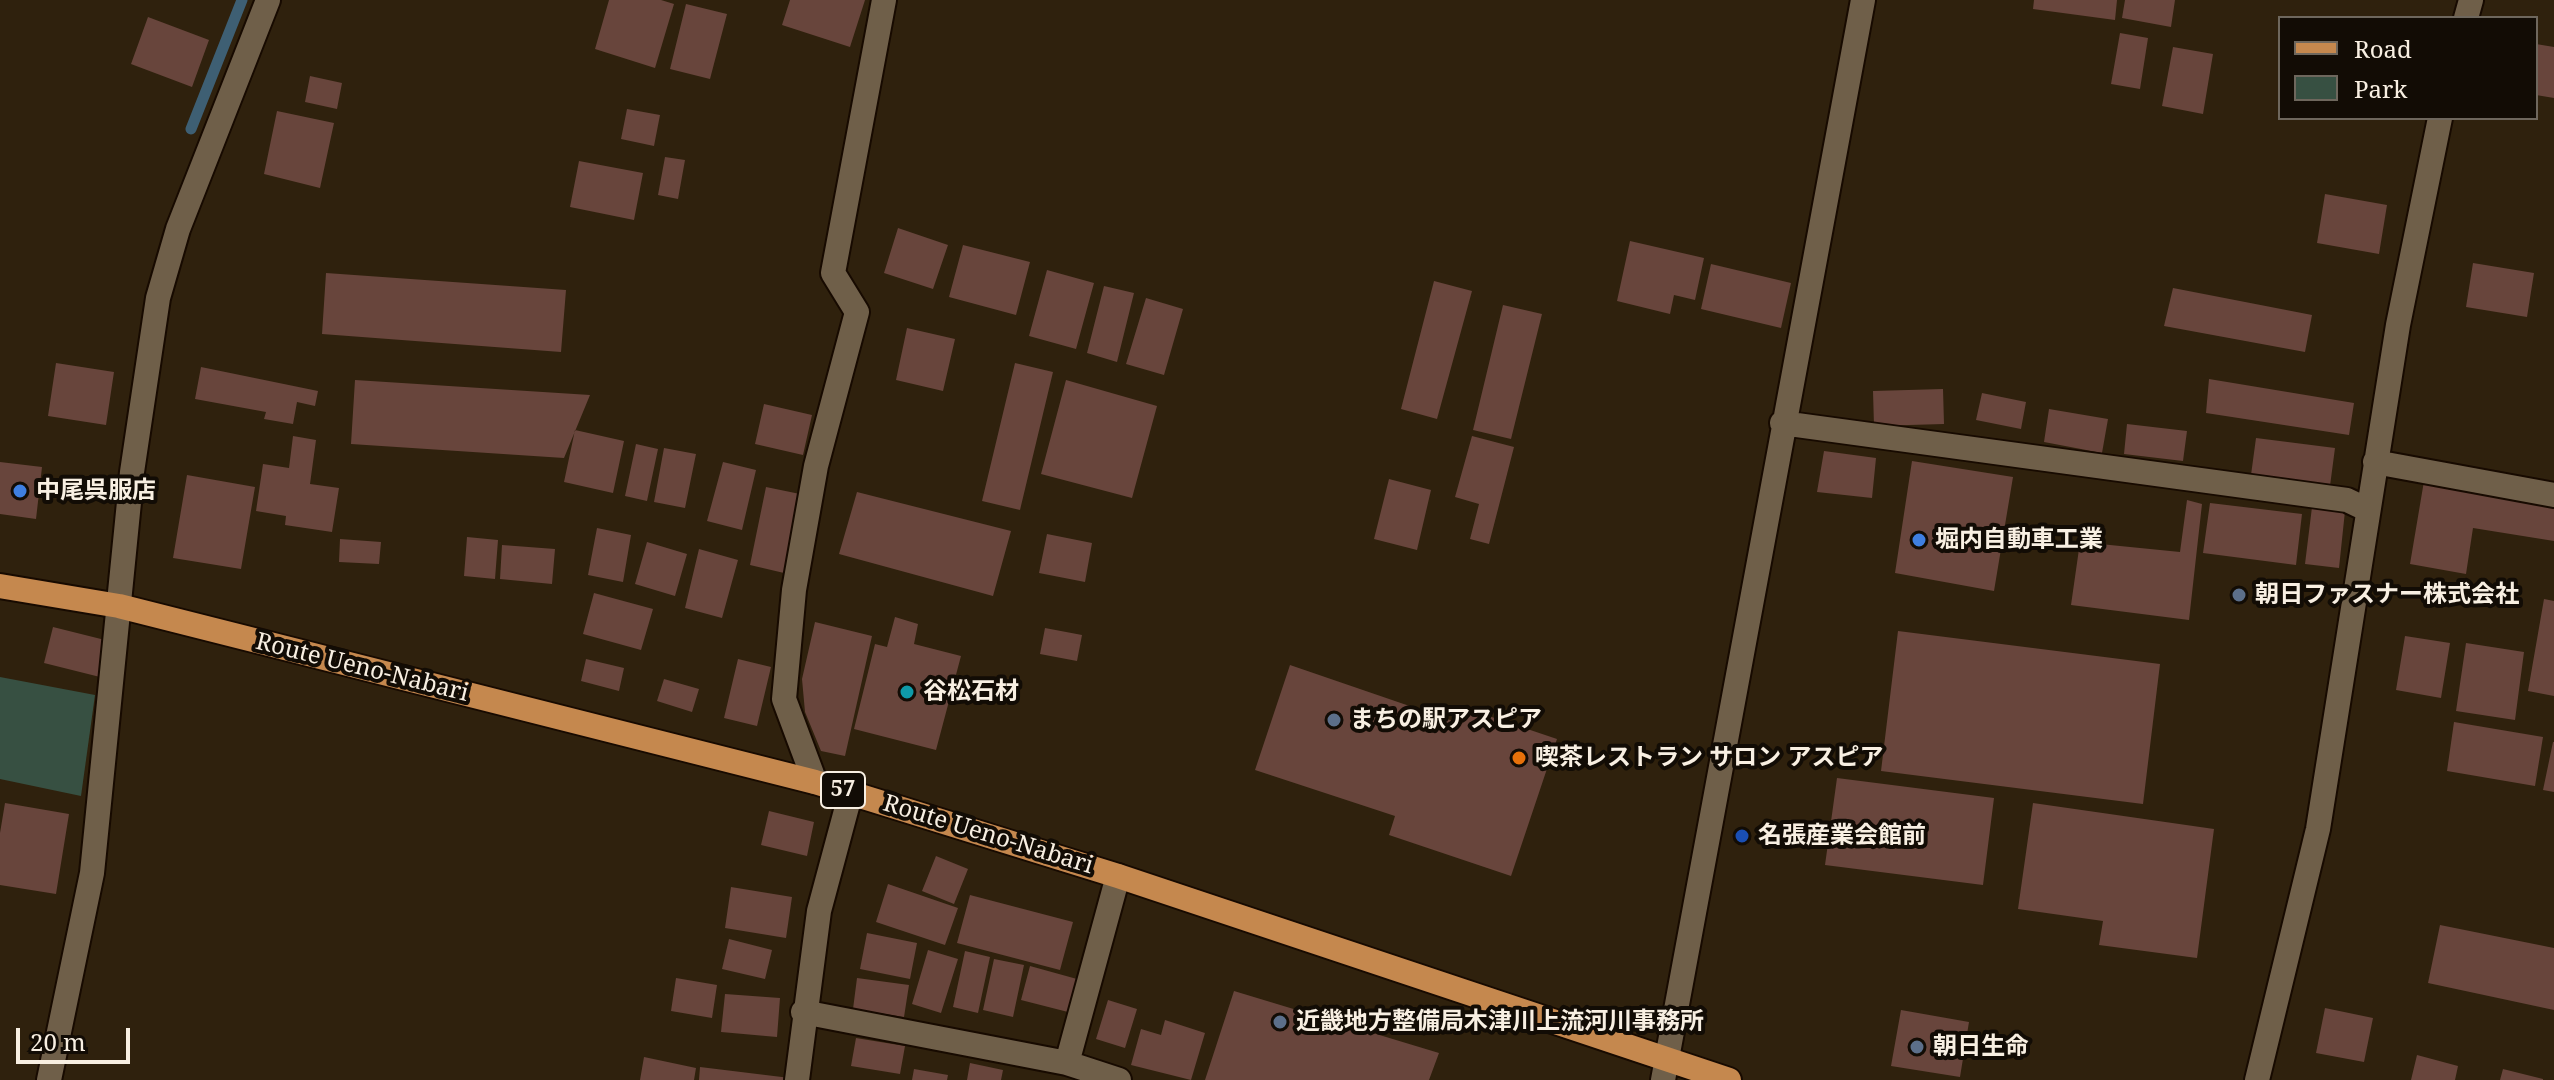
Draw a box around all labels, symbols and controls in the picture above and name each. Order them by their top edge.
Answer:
legend [2278,16,2538,120]
text: Road [2354,32,2412,65]
text: Park [2354,72,2407,105]
place label: 中尾呉服店 [36,477,156,505]
marker: 中尾呉服店 [11,482,29,500]
place label: 堀内自動車工業 [1935,526,2103,554]
marker: 堀内自動車工業 [1910,531,1928,549]
place label: 朝日ファスナー株式会社 [2255,581,2519,609]
marker: 朝日ファスナー株式会社 [2230,586,2248,604]
street label: Route Ueno-Nabari [253,628,471,708]
place label: 谷松石材 [923,678,1019,706]
marker: 谷松石材 [898,683,916,701]
place label: まちの駅アスピア [1350,706,1542,734]
marker: まちの駅アスピア [1325,711,1343,729]
place label: 喫茶レストラン サロン アスピア [1535,744,1883,772]
marker: 喫茶レストラン サロン アスピア [1510,749,1528,767]
road number: 57 [821,772,865,808]
street label: Route Ueno-Nabari [879,789,1097,881]
place label: 名張産業会館前 [1758,822,1926,850]
marker: 名張産業会館前 [1733,827,1751,845]
place label: 近畿地方整備局木津川上流河川事務所 [1296,1008,1704,1036]
scale bar [20,1012,134,1062]
marker: 近畿地方整備局木津川上流河川事務所 [1271,1013,1289,1031]
text: 20 m [30,1025,86,1058]
place label: 朝日生命 [1933,1033,2029,1061]
marker: 朝日生命 [1908,1038,1926,1056]

